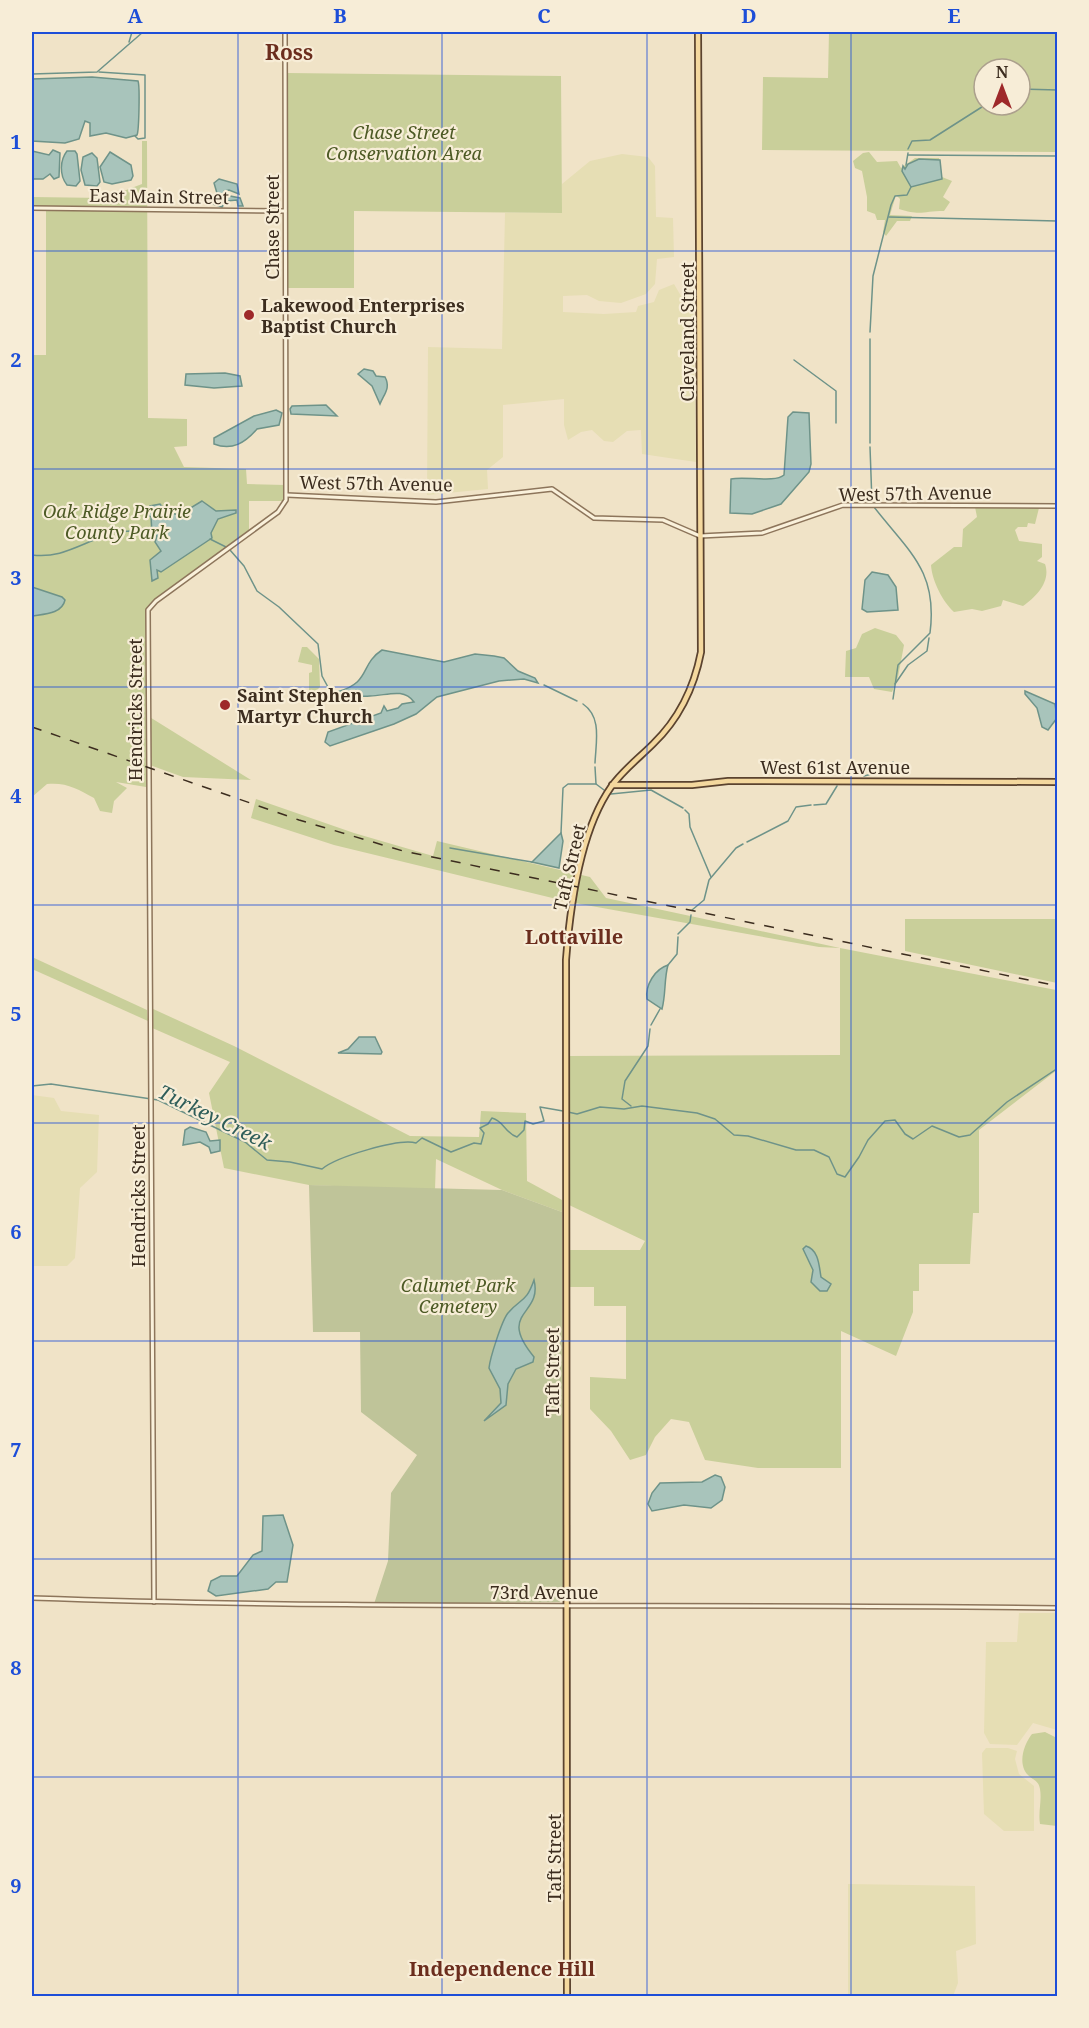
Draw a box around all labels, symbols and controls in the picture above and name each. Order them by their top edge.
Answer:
text: A [127,2,143,29]
text: B [333,2,347,29]
text: C [537,2,551,29]
text: D [741,2,757,29]
text: E [947,2,961,29]
district label: Ross [265,38,313,66]
north arrow [972,57,1032,117]
text: N [996,61,1009,83]
park label: Chase Street Conservation Area [326,120,483,165]
text: 1 [10,128,22,155]
street label: Chase Street [260,174,284,280]
street label: East Main Street [89,183,229,209]
street label: Cleveland Street [675,262,699,402]
place label: Lakewood Enterprises Baptist Church [261,293,465,338]
marker: Lakewood Enterprises Baptist Church [242,308,256,322]
text: 2 [10,346,22,373]
street label: West 57th Avenue [299,470,453,496]
street label: West 57th Avenue [838,480,992,506]
park label: Oak Ridge Prairie County Park [43,499,191,544]
text: 3 [10,564,22,591]
street label: Hendricks Street [123,638,147,782]
place label: Saint Stephen Martyr Church [237,683,373,728]
marker: Saint Stephen Martyr Church [218,698,232,712]
street label: West 61st Avenue [760,755,910,779]
text: 4 [10,782,22,809]
street label: Taft Street [547,821,591,913]
district label: Lottaville [525,923,623,950]
text: 5 [10,1000,22,1027]
water label: Turkey Creek [154,1078,277,1156]
street label: Hendricks Street [126,1124,150,1268]
text: 6 [10,1218,22,1245]
park label: Calumet Park Cemetery [401,1273,516,1318]
street label: Taft Street [540,1328,564,1416]
text: 7 [10,1436,22,1463]
street label: 73rd Avenue [490,1580,598,1604]
text: 8 [10,1654,22,1681]
street label: Taft Street [542,1814,566,1902]
text: 9 [10,1872,22,1899]
district label: Independence Hill [409,1955,595,1982]

